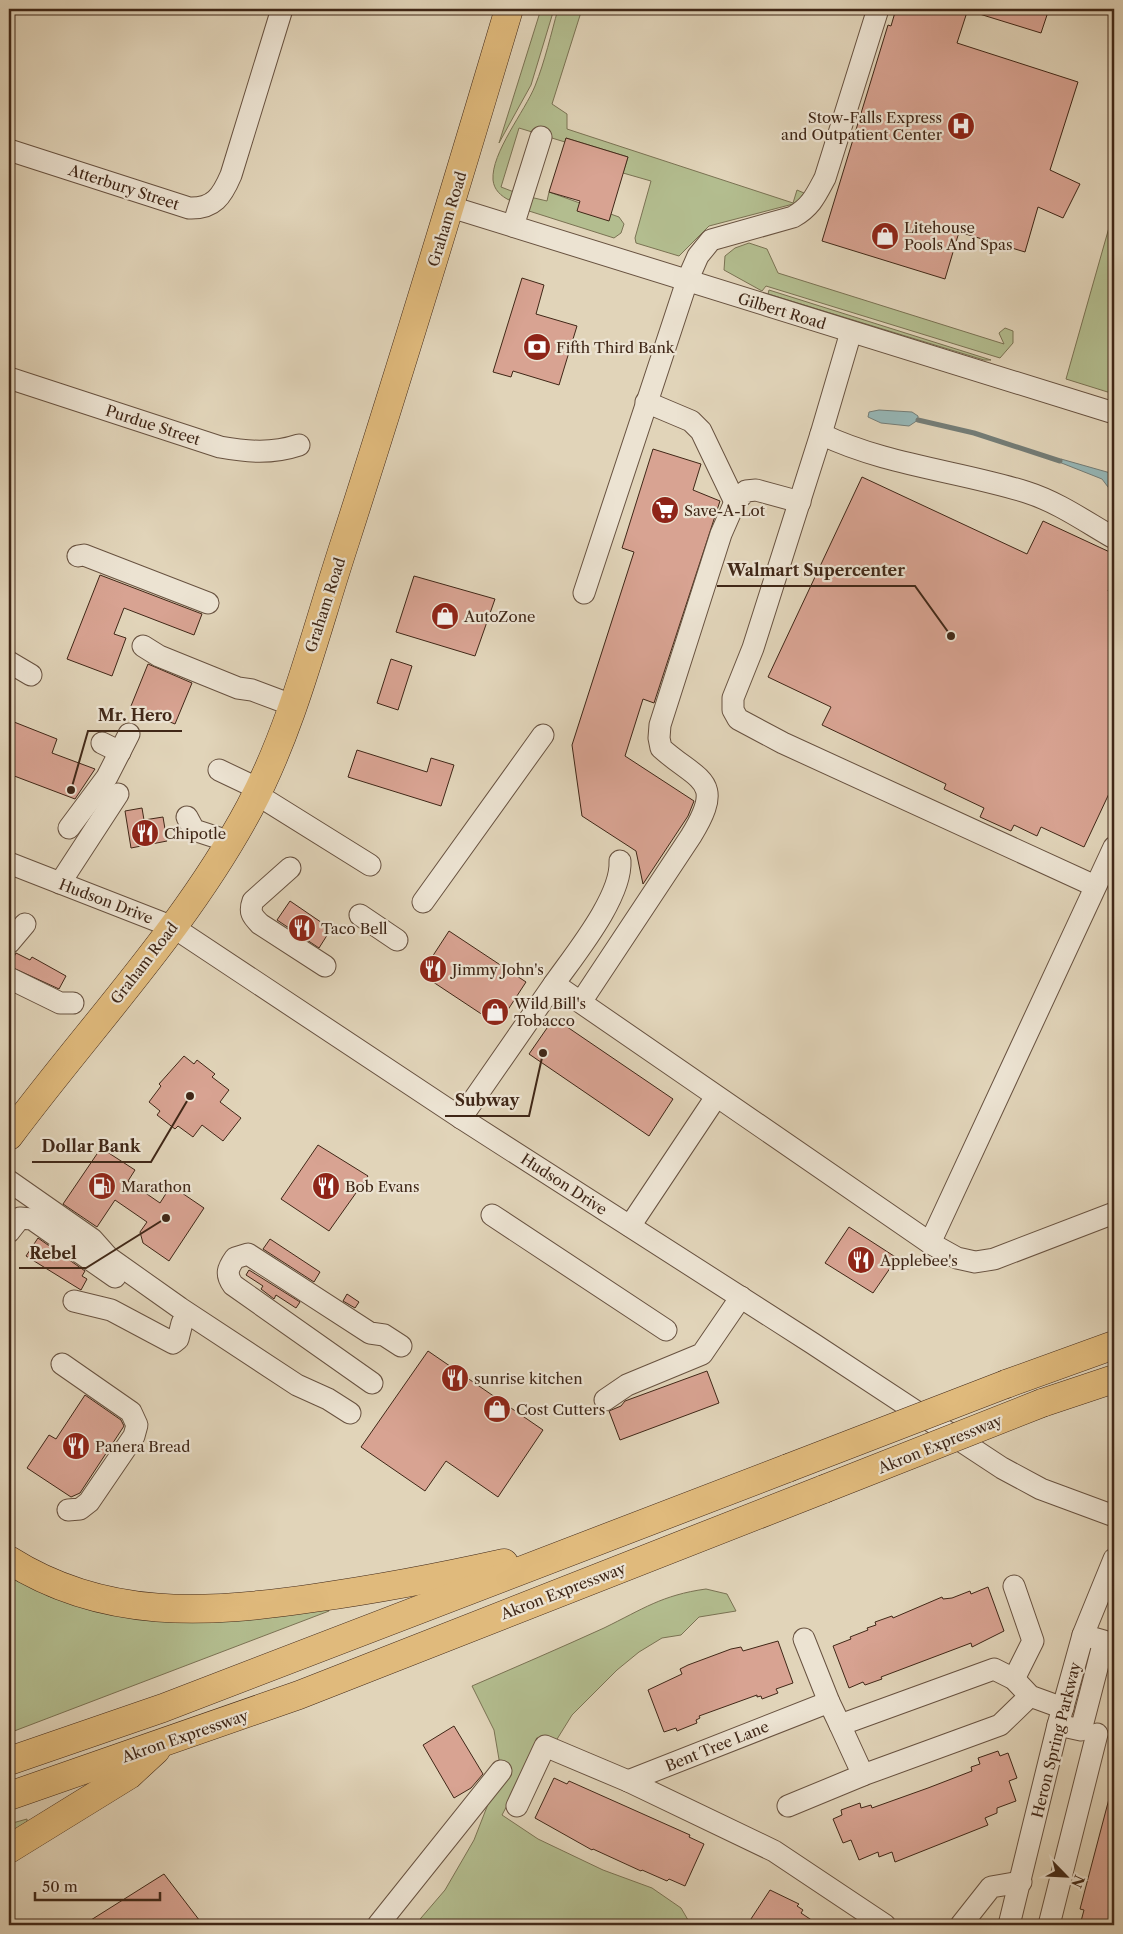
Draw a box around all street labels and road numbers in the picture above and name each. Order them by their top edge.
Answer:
street label: Atterbury Street [65,160,182,214]
street label: Graham Road [423,169,471,269]
street label: Gilbert Road [736,289,828,333]
street label: Purdue Street [103,401,203,449]
street label: Graham Road [301,555,349,655]
street label: Hudson Drive [56,874,156,928]
street label: Graham Road [106,918,182,1008]
street label: Hudson Drive [517,1149,611,1219]
street label: Akron Expressway [874,1410,1005,1478]
street label: Akron Expressway [497,1558,629,1624]
street label: Heron Spring Parkway [1027,1659,1085,1820]
street label: Akron Expressway [118,1705,251,1767]
street label: Bent Tree Lane [662,1717,772,1775]

